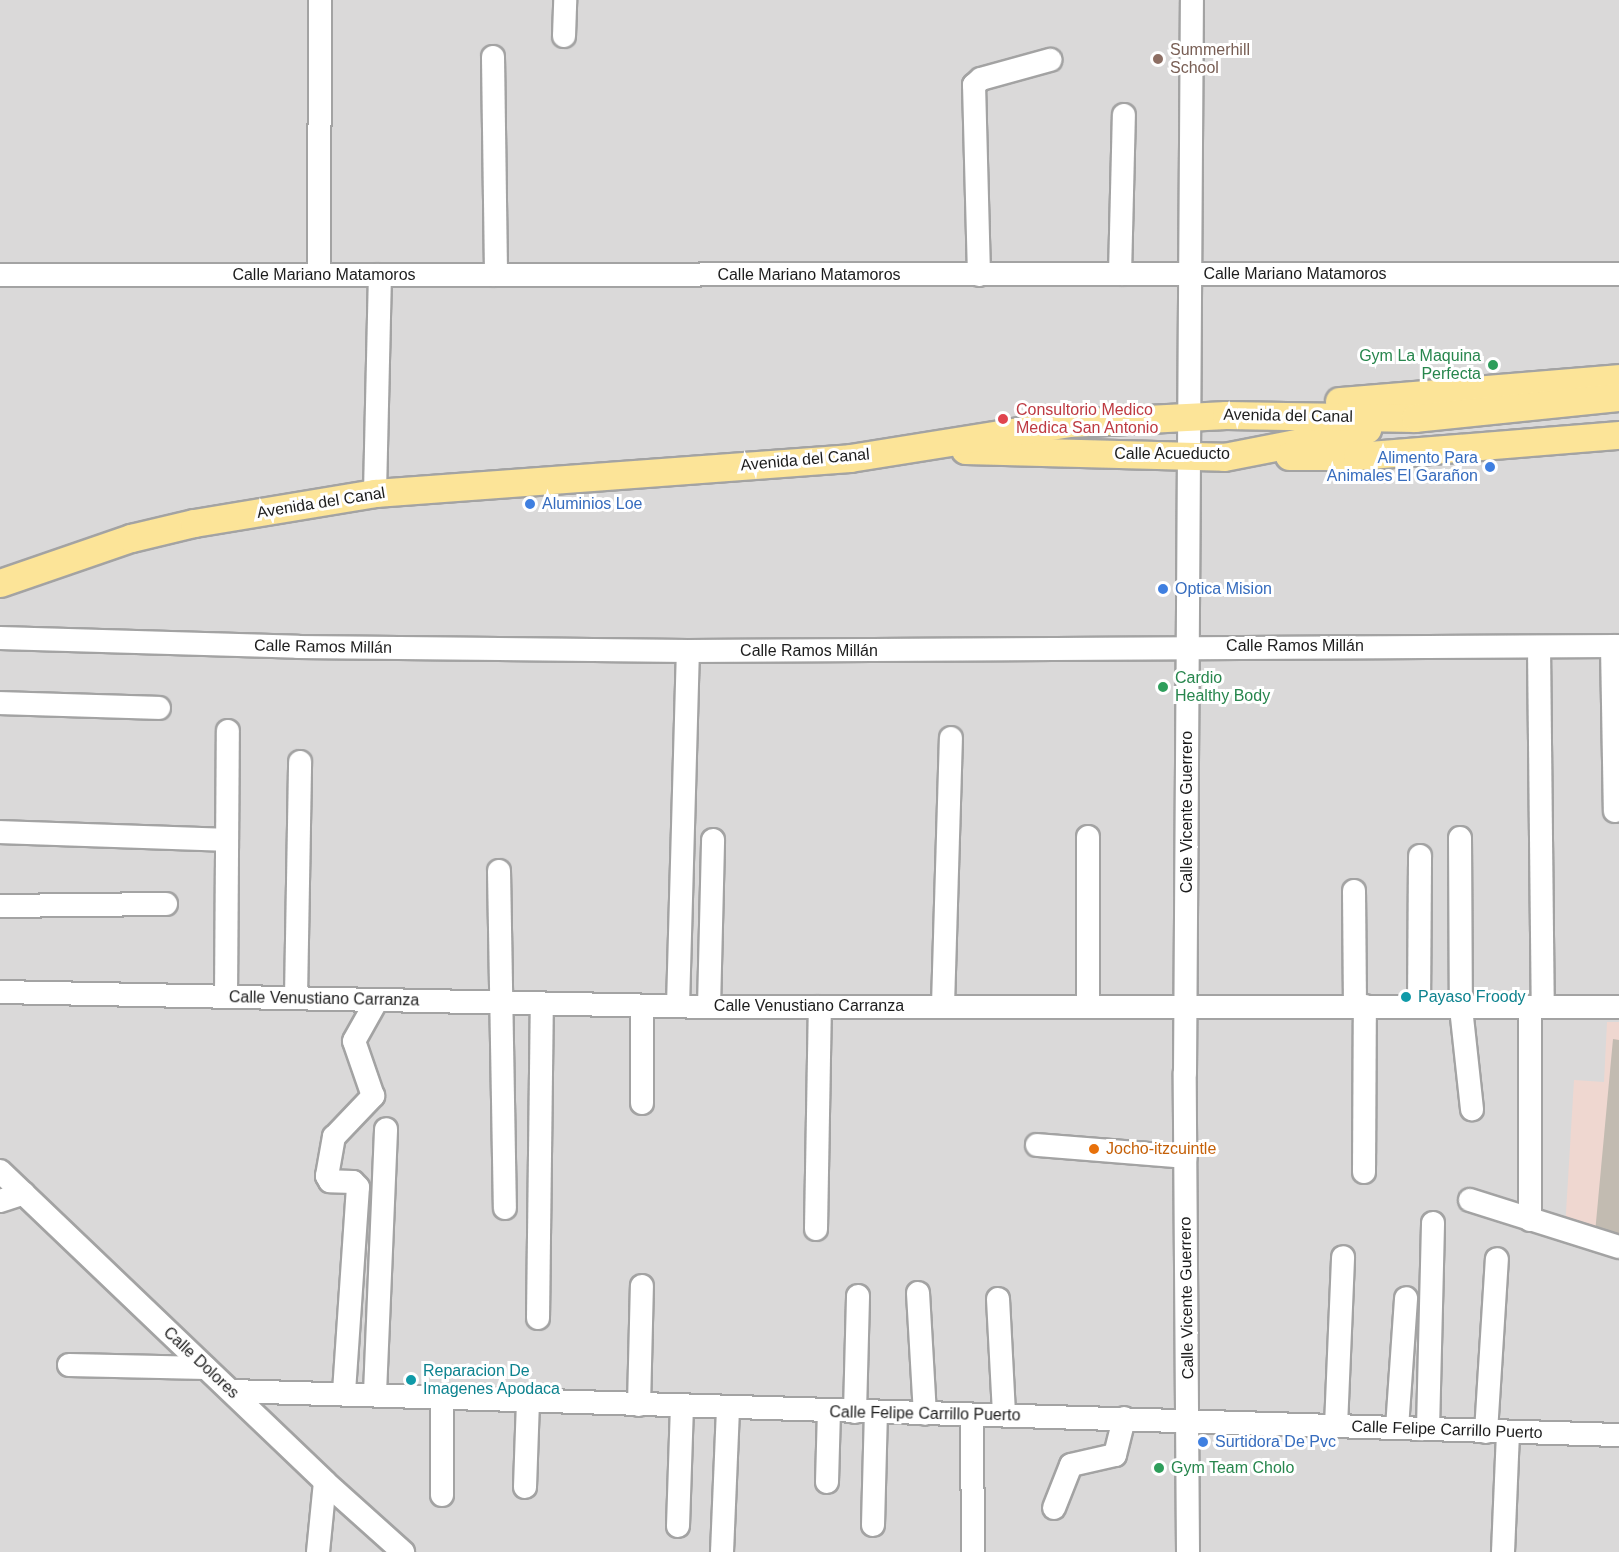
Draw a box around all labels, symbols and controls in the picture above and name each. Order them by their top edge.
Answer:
place label: Summerhill School [1170,40,1250,78]
marker: Summerhill School [1151,52,1165,66]
street label: Calle Mariano Matamoros [1203,264,1387,284]
street label: Calle Mariano Matamoros [232,265,416,285]
street label: Calle Mariano Matamoros [717,265,901,285]
place label: Gym La Maquina Perfecta [1359,346,1481,384]
marker: Gym La Maquina Perfecta [1486,358,1500,372]
place label: Consultorio Medico Medica San Antonio [1016,400,1159,438]
street label: Avenida del Canal [1223,405,1353,427]
marker: Consultorio Medico Medica San Antonio [994,410,1012,428]
street label: Calle Acueducto [1114,444,1230,464]
street label: Avenida del Canal [740,445,870,475]
place label: Alimento Para Animales El Garañon [1327,448,1478,486]
marker: Alimento Para Animales El Garañon [1483,460,1497,474]
street label: Avenida del Canal [256,483,386,523]
place label: Aluminios Loe [542,494,642,514]
marker: Aluminios Loe [523,497,537,511]
place label: Optica Mision [1175,579,1272,599]
marker: Optica Mision [1156,582,1170,596]
street label: Calle Ramos Millán [254,636,392,658]
street label: Calle Ramos Millán [1226,636,1364,656]
street label: Calle Ramos Millán [740,641,878,661]
place label: Cardio Healthy Body [1175,668,1270,706]
marker: Cardio Healthy Body [1156,680,1170,694]
street label: Calle Vicente Guerrero [1177,731,1197,893]
place label: Payaso Froody [1418,987,1526,1007]
street label: Calle Venustiano Carranza [229,988,419,1010]
marker: Payaso Froody [1399,990,1413,1004]
street label: Calle Venustiano Carranza [714,996,904,1016]
place label: Jocho-itzcuintle [1106,1139,1216,1159]
marker: Jocho-itzcuintle [1087,1142,1101,1156]
street label: Calle Vicente Guerrero [1176,1217,1198,1379]
street label: Calle Dolores [159,1323,243,1403]
place label: Reparacion De Imagenes Apodaca [423,1361,561,1399]
marker: Reparacion De Imagenes Apodaca [404,1373,418,1387]
street label: Calle Felipe Carrillo Puerto [829,1403,1021,1425]
street label: Calle Felipe Carrillo Puerto [1351,1417,1543,1443]
place label: Surtidora De Pvc [1215,1432,1336,1452]
marker: Surtidora De Pvc [1196,1435,1210,1449]
place label: Gym Team Cholo [1171,1458,1295,1478]
marker: Gym Team Cholo [1152,1461,1166,1475]

